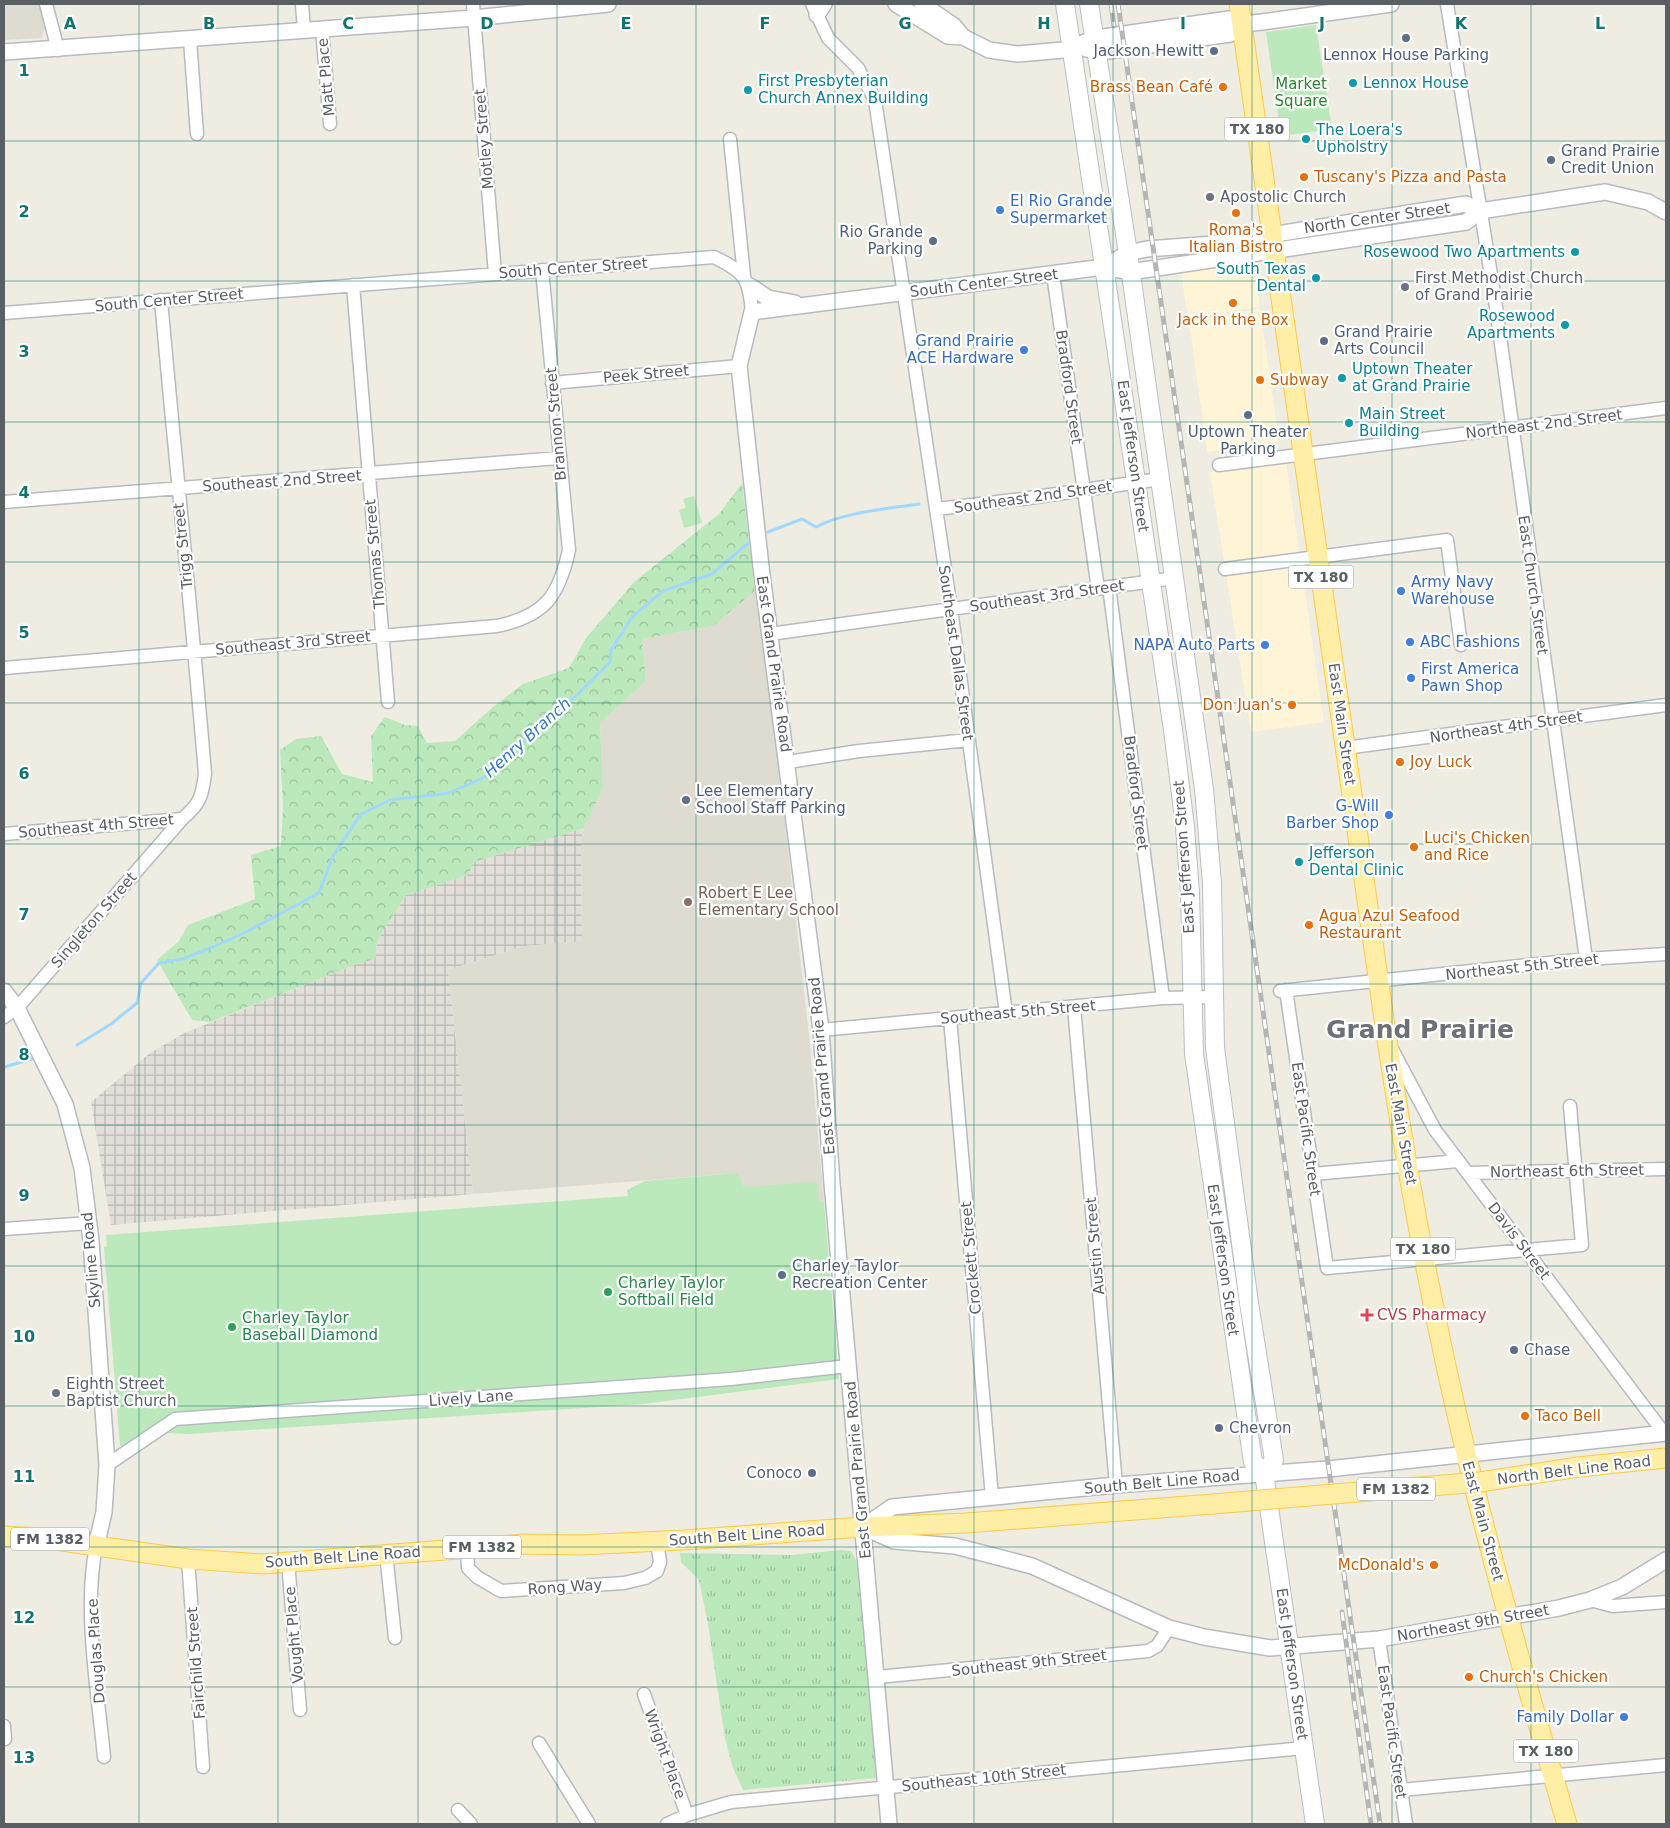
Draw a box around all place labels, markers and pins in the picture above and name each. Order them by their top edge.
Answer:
marker: Lennox House Parking [1400,32,1412,44]
place label: Jackson Hewitt [1092,42,1204,60]
marker: Jackson Hewitt [1208,45,1220,57]
place label: Lennox House Parking [1323,46,1489,64]
place label: First Presbyterian Church Annex Building [758,72,929,107]
place label: Lennox House [1363,74,1469,92]
marker: Lennox House [1347,77,1359,89]
place label: Brass Bean Café [1090,78,1213,96]
marker: Brass Bean Café [1217,81,1229,93]
marker: First Presbyterian Church Annex Building [742,84,754,96]
place label: The Loera's Upholstry [1315,121,1403,156]
marker: The Loera's Upholstry [1300,133,1312,145]
place label: Grand Prairie Credit Union [1561,142,1660,177]
marker: Grand Prairie Credit Union [1545,154,1557,166]
place label: Tuscany's Pizza and Pasta [1313,168,1507,186]
marker: Tuscany's Pizza and Pasta [1298,171,1310,183]
place label: Apostolic Church [1220,188,1346,206]
marker: Apostolic Church [1204,191,1216,203]
place label: El Rio Grande Supermarket [1010,192,1112,227]
marker: El Rio Grande Supermarket [994,204,1006,216]
marker: Roma's Italian Bistro [1230,207,1242,219]
place label: Roma's Italian Bistro [1189,221,1283,256]
place label: Rio Grande Parking [839,223,923,258]
marker: Rio Grande Parking [927,235,939,247]
place label: Rosewood Two Apartments [1363,243,1565,261]
marker: Rosewood Two Apartments [1569,246,1581,258]
place label: South Texas Dental [1216,260,1306,295]
place label: First Methodist Church of Grand Prairie [1415,269,1583,304]
marker: South Texas Dental [1310,272,1322,284]
marker: First Methodist Church of Grand Prairie [1399,281,1411,293]
marker: Jack in the Box [1227,297,1239,309]
place label: Rosewood Apartments [1467,307,1555,342]
place label: Jack in the Box [1176,311,1289,329]
marker: Rosewood Apartments [1559,319,1571,331]
place label: Grand Prairie Arts Council [1334,323,1433,358]
place label: Grand Prairie ACE Hardware [907,332,1014,367]
marker: Grand Prairie Arts Council [1318,335,1330,347]
marker: Grand Prairie ACE Hardware [1018,344,1030,356]
place label: Uptown Theater at Grand Prairie [1352,360,1473,395]
place label: Subway [1270,371,1329,389]
marker: Uptown Theater at Grand Prairie [1336,372,1348,384]
marker: Subway [1254,374,1266,386]
place label: Main Street Building [1359,405,1445,440]
marker: Uptown Theater Parking [1242,409,1254,421]
marker: Main Street Building [1343,417,1355,429]
place label: Uptown Theater Parking [1188,423,1309,458]
place label: Army Navy Warehouse [1411,573,1494,608]
marker: Army Navy Warehouse [1395,585,1407,597]
place label: ABC Fashions [1420,633,1520,651]
place label: NAPA Auto Parts [1133,636,1255,654]
marker: ABC Fashions [1404,636,1416,648]
marker: NAPA Auto Parts [1259,639,1271,651]
place label: First America Pawn Shop [1421,660,1519,695]
marker: First America Pawn Shop [1405,672,1417,684]
place label: Don Juan's [1202,696,1282,714]
marker: Don Juan's [1286,699,1298,711]
place label: Joy Luck [1409,753,1472,771]
marker: Joy Luck [1394,756,1406,768]
place label: Lee Elementary School Staff Parking [696,782,846,817]
marker: Lee Elementary School Staff Parking [680,794,692,806]
place label: G-Will Barber Shop [1286,797,1379,832]
marker: G-Will Barber Shop [1383,809,1395,821]
place label: Luci's Chicken and Rice [1424,829,1530,864]
marker: Luci's Chicken and Rice [1408,841,1420,853]
place label: Jefferson Dental Clinic [1308,844,1404,879]
marker: Jefferson Dental Clinic [1293,856,1305,868]
place label: Robert E Lee Elementary School [698,884,839,919]
marker: Robert E Lee Elementary School [682,896,694,908]
place label: Agua Azul Seafood Restaurant [1319,907,1460,942]
marker: Agua Azul Seafood Restaurant [1303,919,1315,931]
place label: Charley Taylor Recreation Center [792,1257,928,1292]
marker: Charley Taylor Recreation Center [776,1269,788,1281]
place label: Charley Taylor Softball Field [618,1274,725,1309]
marker: Charley Taylor Softball Field [602,1286,614,1298]
place label: CVS Pharmacy [1377,1306,1487,1324]
place label: Charley Taylor Baseball Diamond [242,1309,378,1344]
marker: CVS Pharmacy [1361,1309,1373,1321]
marker: Charley Taylor Baseball Diamond [226,1321,238,1333]
place label: Chase [1524,1341,1570,1359]
marker: Chase [1508,1344,1520,1356]
place label: Eighth Street Baptist Church [66,1375,177,1410]
marker: Eighth Street Baptist Church [50,1387,62,1399]
place label: Taco Bell [1534,1407,1601,1425]
marker: Taco Bell [1519,1410,1531,1422]
place label: Chevron [1229,1419,1292,1437]
marker: Chevron [1213,1422,1225,1434]
place label: Conoco [746,1464,802,1482]
marker: Conoco [806,1467,818,1479]
place label: McDonald's [1338,1556,1424,1574]
marker: McDonald's [1428,1559,1440,1571]
place label: Church's Chicken [1479,1668,1608,1686]
marker: Church's Chicken [1463,1671,1475,1683]
place label: Family Dollar [1517,1708,1615,1726]
marker: Family Dollar [1618,1711,1630,1723]

